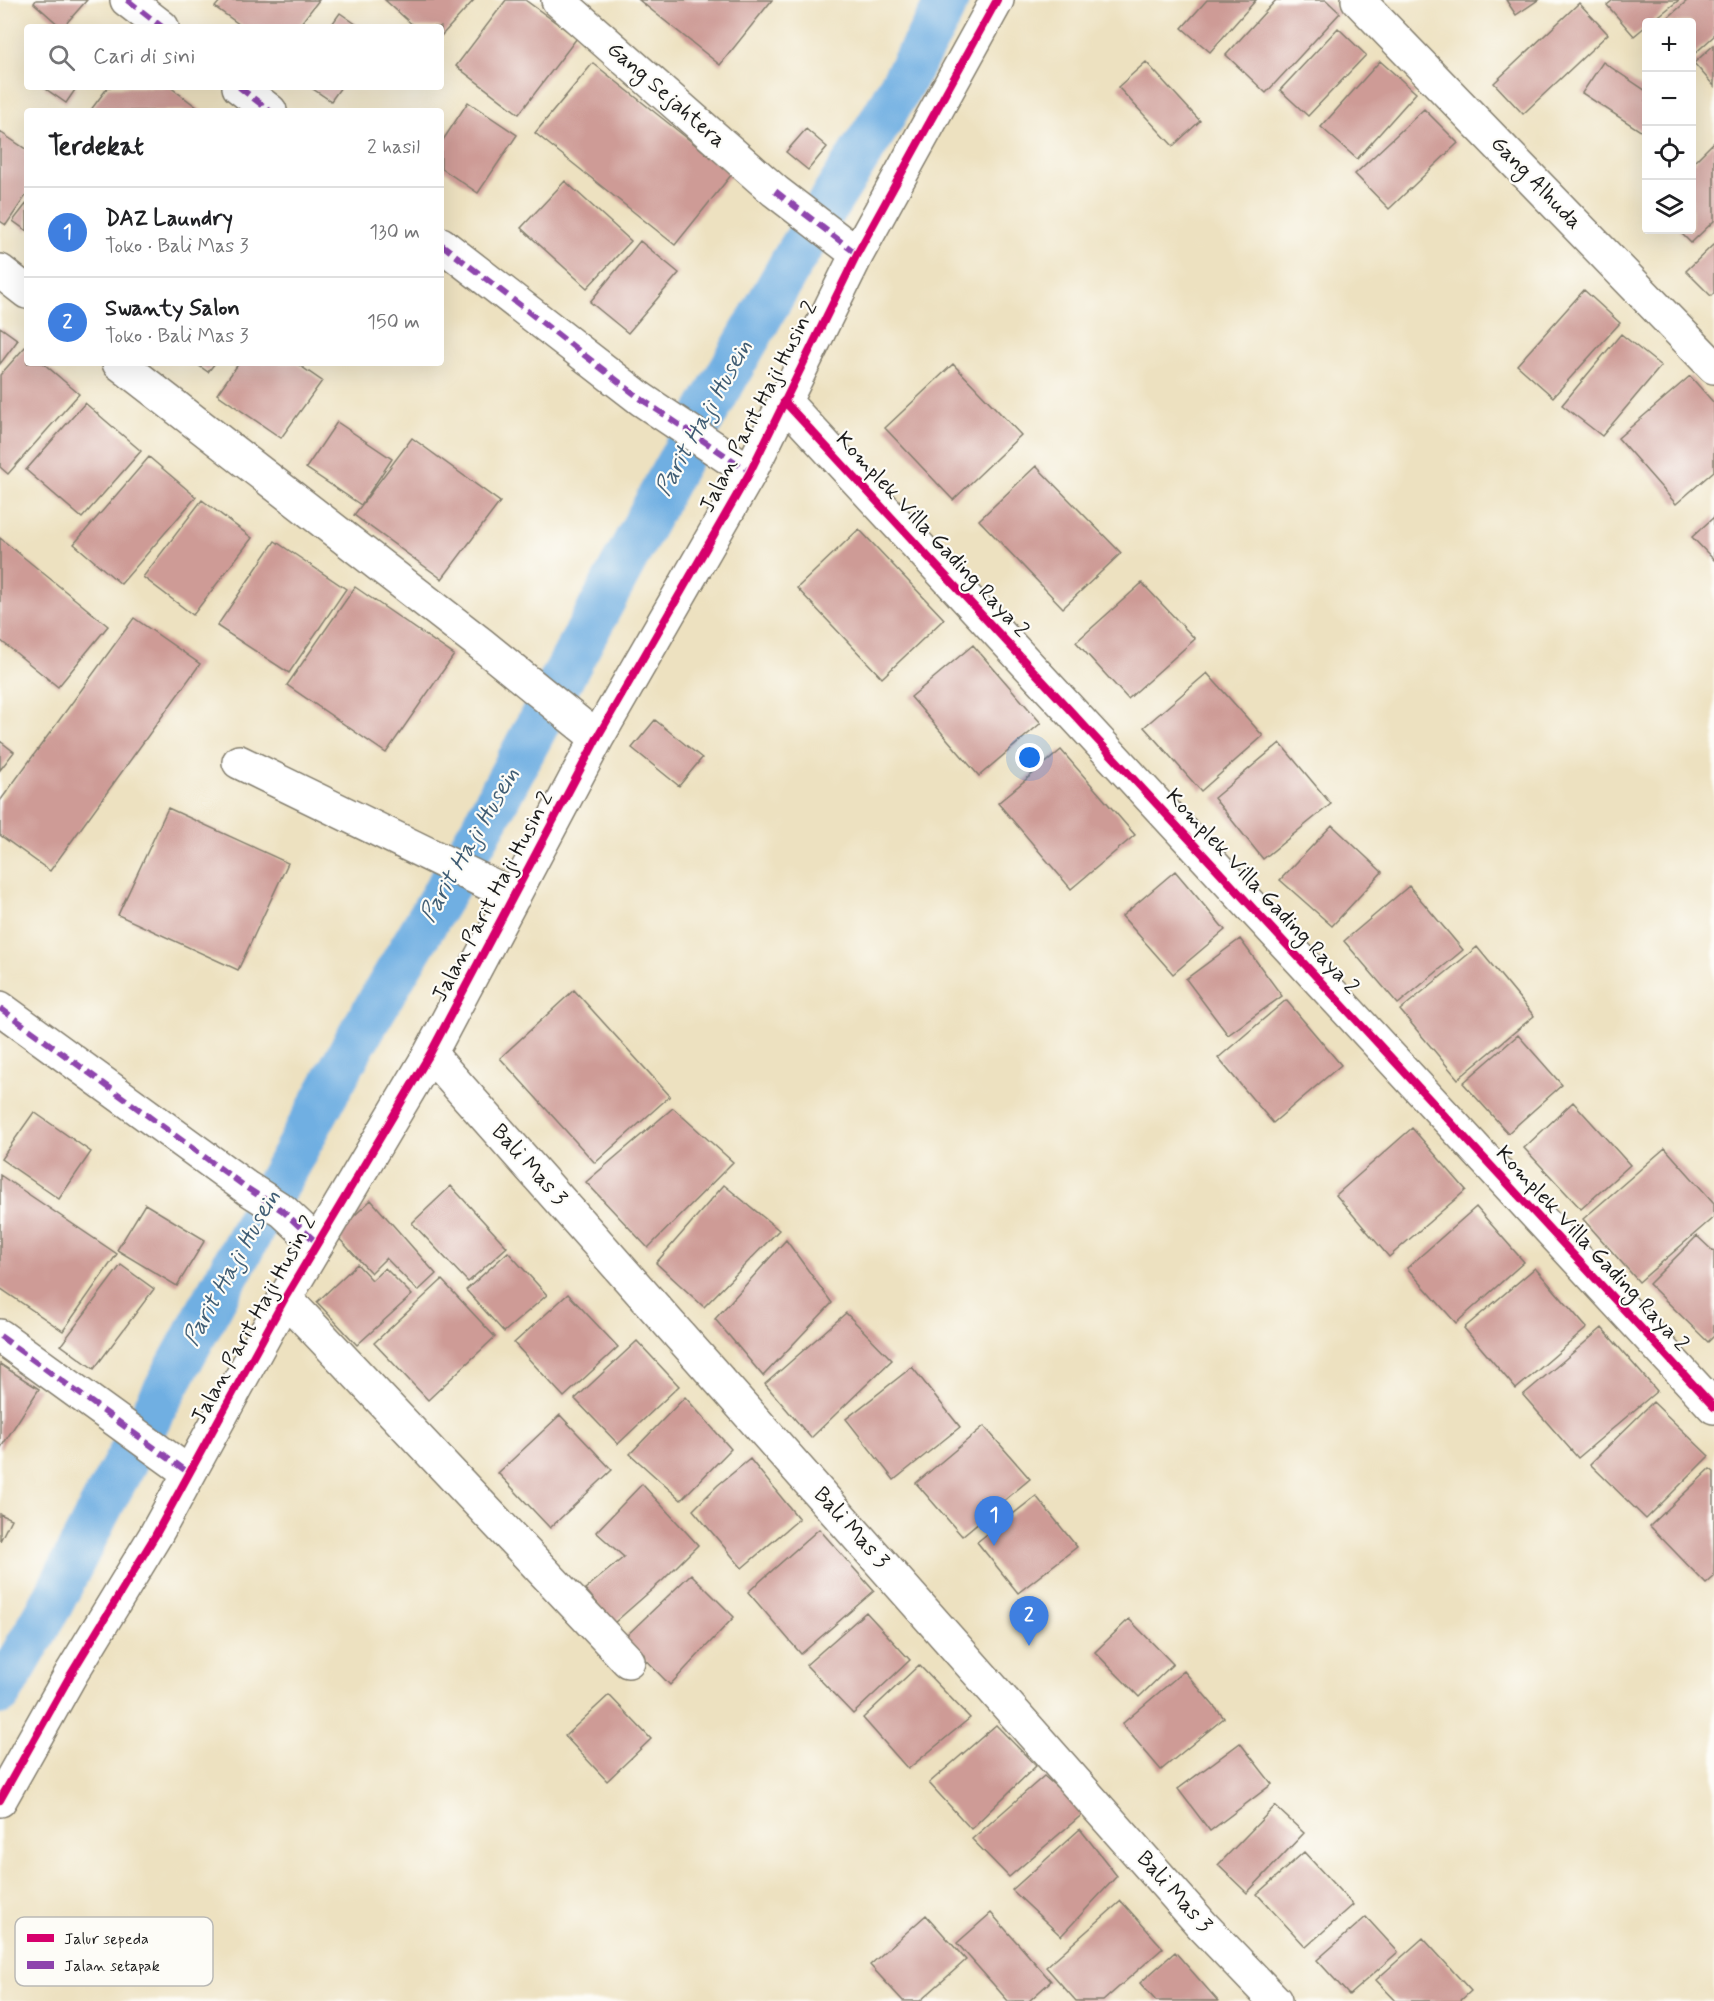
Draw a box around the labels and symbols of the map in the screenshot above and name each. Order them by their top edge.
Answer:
street label: Gang Sejahtera [599,36,731,157]
street label: Gang Alhuda [1482,130,1588,238]
street label: Jalan Parit Haji Husin 2 [693,296,826,518]
water label: Parit Haji Husein [648,334,760,502]
street label: Komplek Villa Gading Raya 2 [827,426,1035,646]
your location [1015,743,1044,772]
water label: Parit Haji Husein [413,762,527,928]
street label: Komplek Villa Gading Raya 2 [1157,783,1365,1003]
street label: Jalan Parit Haji Husin 2 [426,787,561,1007]
street label: Bali Mas 3 [485,1118,573,1212]
street label: Komplek Villa Gading Raya 2 [1487,1140,1695,1360]
water label: Parit Haji Husein [176,1184,288,1352]
street label: Jalan Parit Haji Husin 2 [185,1211,324,1430]
street label: Bali Mas 3 [807,1481,895,1575]
pin: 1 [974,1496,1014,1546]
pin: 2 [1010,1596,1048,1646]
street label: Bali Mas 3 [1130,1845,1218,1939]
legend [15,1917,213,1986]
text: Jalur sepeda [64,1929,149,1950]
text: Jalan setapak [64,1956,160,1977]

